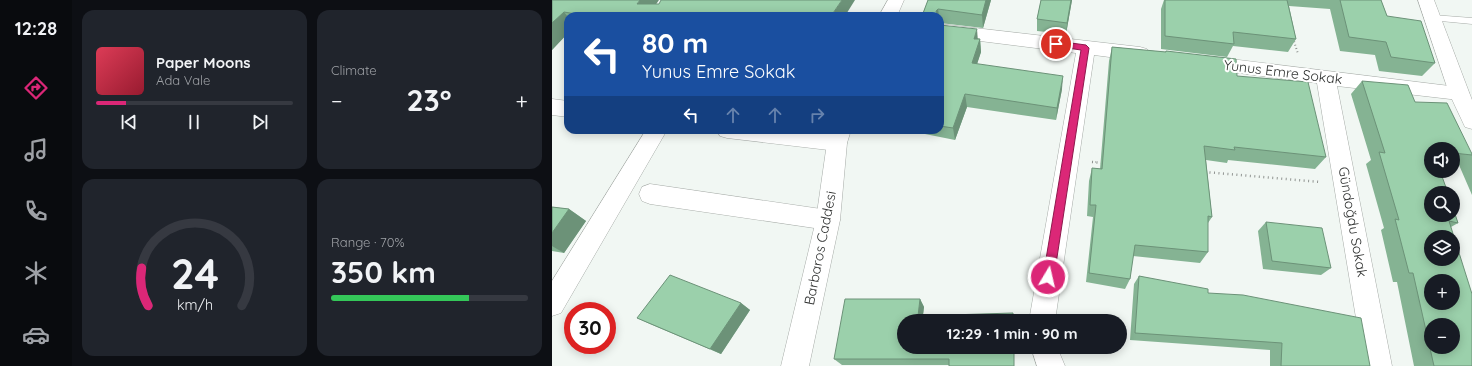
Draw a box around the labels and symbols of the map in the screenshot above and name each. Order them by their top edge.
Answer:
pin [1039,27,1073,61]
street label: Yunus Emre Sokak [1223,56,1343,88]
street label: Gündoğdu Sokak [1334,165,1372,279]
street label: Barbaros Caddesi [800,189,840,307]
position arrow [1027,256,1069,298]
speed limit sign: 30 [564,302,616,354]

